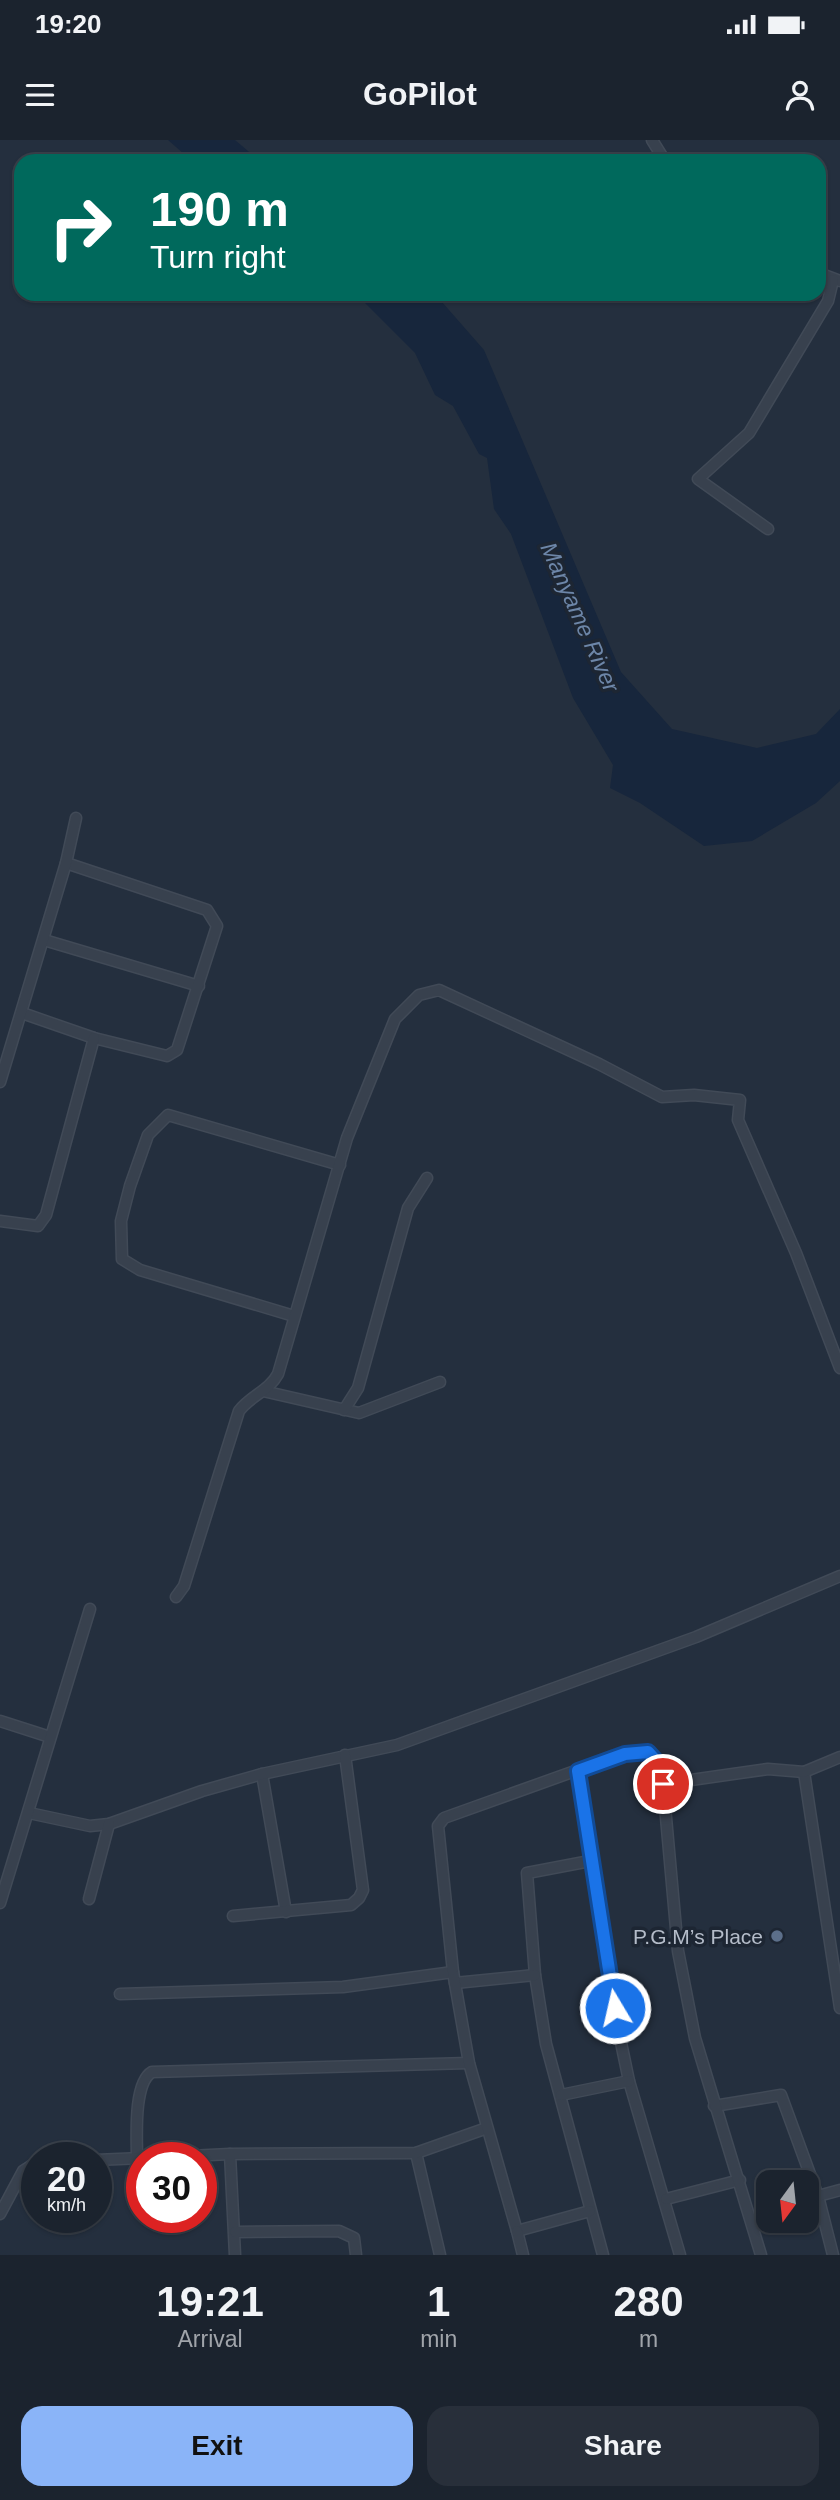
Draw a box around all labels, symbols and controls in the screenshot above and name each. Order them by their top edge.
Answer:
text: 19:20 [35,9,102,39]
icon: menu [21,76,59,114]
text: GoPilot [363,76,477,112]
icon: person [781,76,819,114]
icon: right [35,182,126,273]
text: 190 m [150,182,289,236]
text: Turn right [150,239,286,275]
water label: Manyame River [535,538,625,697]
pin [633,1754,693,1814]
icon: arrive [644,1765,682,1803]
place label: P.G.M’s Place [633,1925,763,1948]
marker: P.G.M’s Place [769,1928,785,1944]
position arrow [578,1971,652,2045]
speed limit sign: 30 [126,2142,217,2233]
text: 20 [47,2159,86,2198]
north arrow [756,2170,819,2233]
map controls [756,2170,819,2233]
text: km/h [47,2195,86,2215]
text: 19:21 [156,2278,264,2325]
text: 1 [427,2278,450,2325]
text: 280 [614,2278,684,2325]
text: Arrival [177,2326,243,2352]
text: min [420,2326,457,2352]
text: m [639,2326,658,2352]
button: Exit [21,2406,413,2486]
button: Share [427,2406,819,2486]

